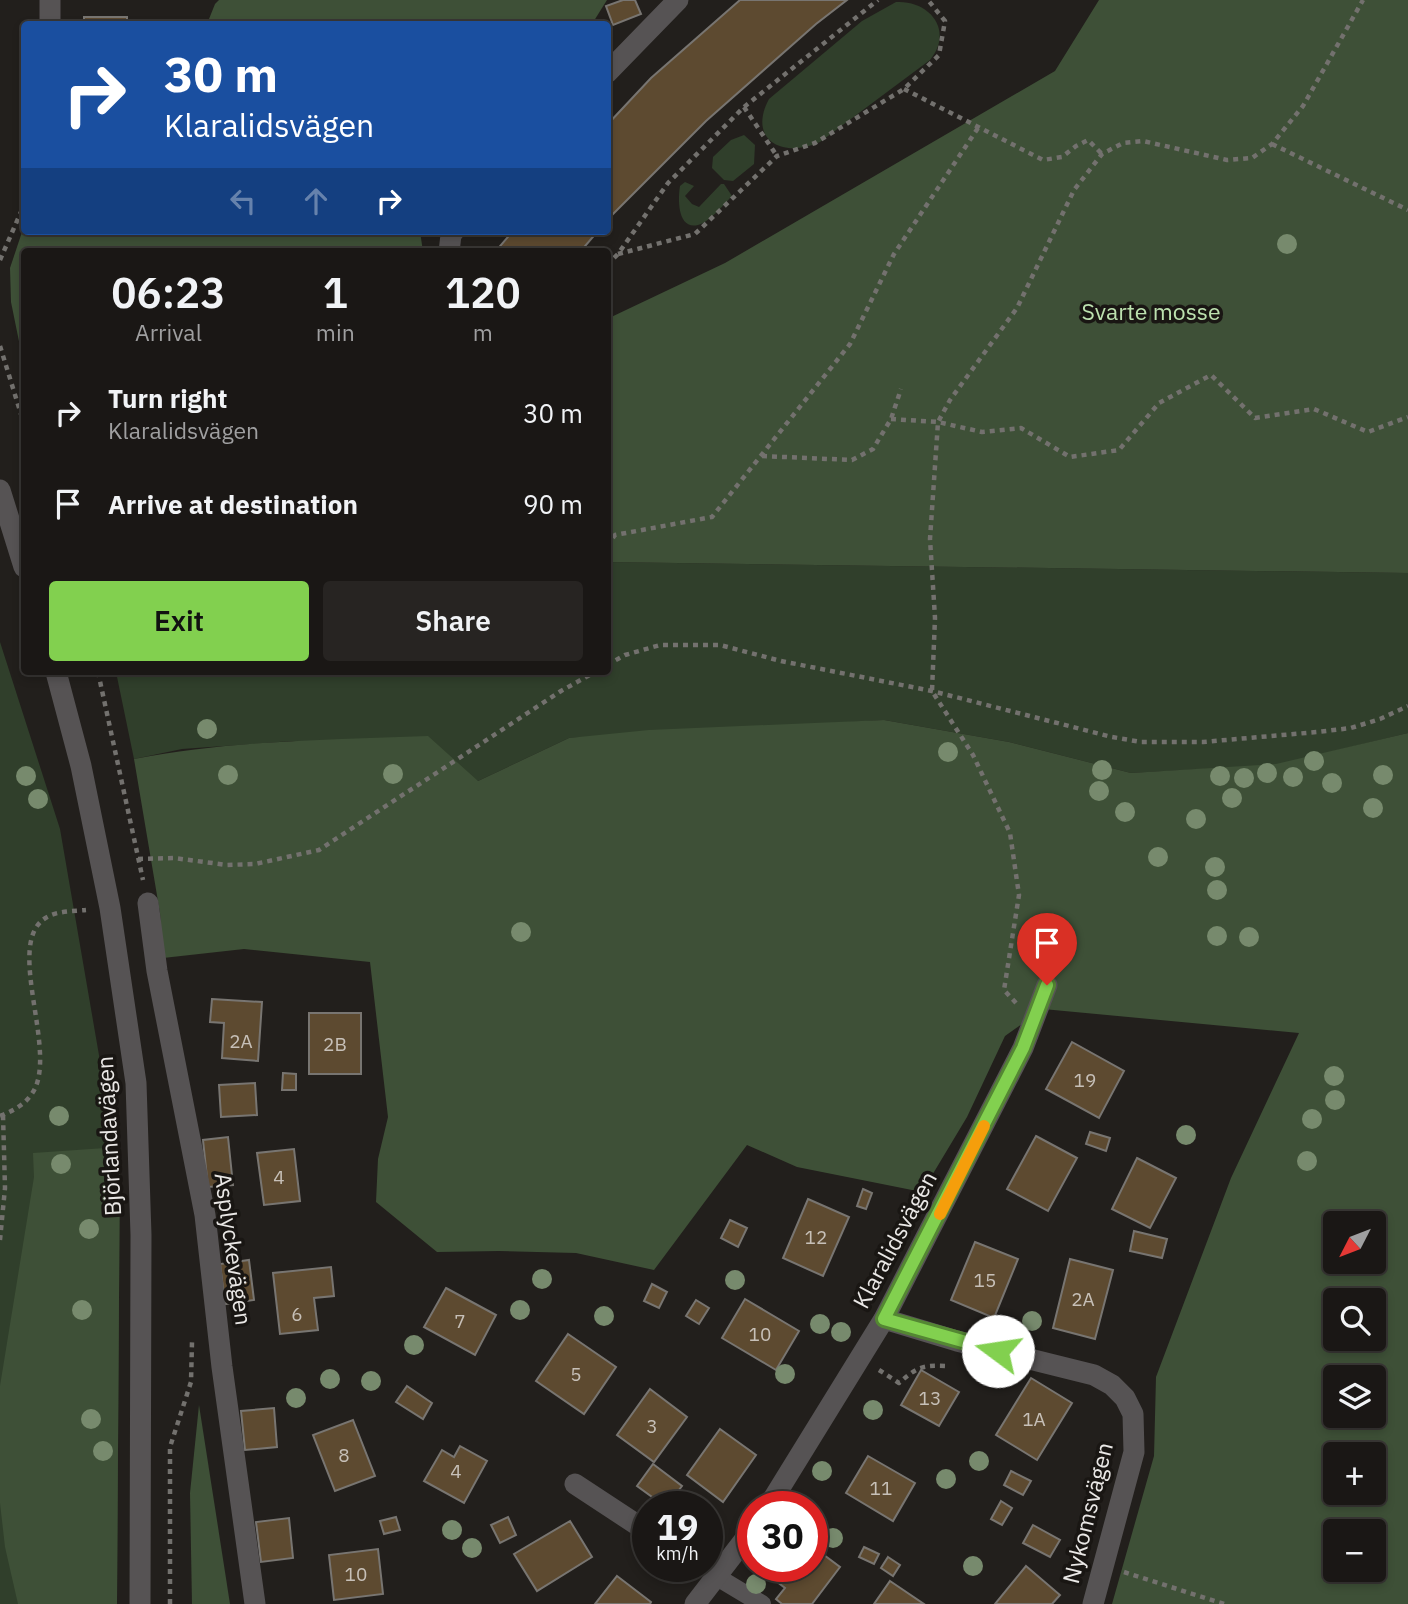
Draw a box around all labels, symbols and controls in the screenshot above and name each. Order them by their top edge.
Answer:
text: 30 m [164,42,278,105]
icon: right [49,49,140,140]
text: Klaralidsvägen [164,104,374,146]
icon: left [224,182,262,220]
icon: ahead [297,182,335,220]
icon: right [370,182,408,220]
text: 06:23 [111,265,226,320]
text: 1 [323,265,348,320]
text: 120 [445,265,521,320]
park label: Svarte mosse [1081,296,1221,326]
text: Arrival [135,317,202,347]
text: min [316,317,355,347]
text: m [473,317,493,347]
text: Turn right [108,381,227,415]
icon: right [49,394,87,432]
text: 30 m [523,396,583,430]
text: Klaralidsvägen [108,415,259,445]
icon: arrive [49,485,87,523]
text: Arrive at destination [108,487,358,521]
text: 90 m [523,487,583,521]
button: Exit [49,581,309,661]
button: Share [323,581,583,661]
pin [1017,913,1077,985]
icon: arrive [1028,924,1066,962]
house number: 2A [229,1029,253,1053]
house number: 2B [323,1032,347,1056]
street label: Björlandavägen [89,1055,127,1217]
house number: 19 [1074,1068,1096,1092]
house number: 4 [273,1165,285,1189]
street label: Klaralidsvägen [845,1166,943,1313]
street label: Asplyckevägen [208,1171,260,1327]
north arrow [1323,1211,1386,1274]
map controls [1323,1211,1386,1582]
house number: 12 [805,1225,827,1249]
house number: 15 [974,1268,996,1292]
house number: 2A [1071,1287,1095,1311]
button: search [1323,1288,1386,1351]
house number: 6 [291,1302,303,1326]
house number: 7 [454,1309,466,1333]
position arrow [961,1314,1035,1388]
house number: 10 [749,1322,771,1346]
house number: 5 [570,1362,582,1386]
button: layers [1323,1365,1386,1428]
house number: 13 [919,1386,941,1410]
house number: 1A [1022,1407,1046,1431]
house number: 3 [646,1414,658,1438]
street label: Nykomsvägen [1055,1439,1119,1586]
button: + [1323,1442,1386,1505]
house number: 8 [338,1443,350,1467]
house number: 4 [450,1459,462,1483]
house number: 11 [870,1476,892,1500]
speed limit sign: 30 [737,1491,828,1582]
text: 19 [656,1504,699,1550]
button: − [1323,1519,1386,1582]
text: km/h [656,1542,699,1565]
house number: 10 [345,1562,367,1586]

